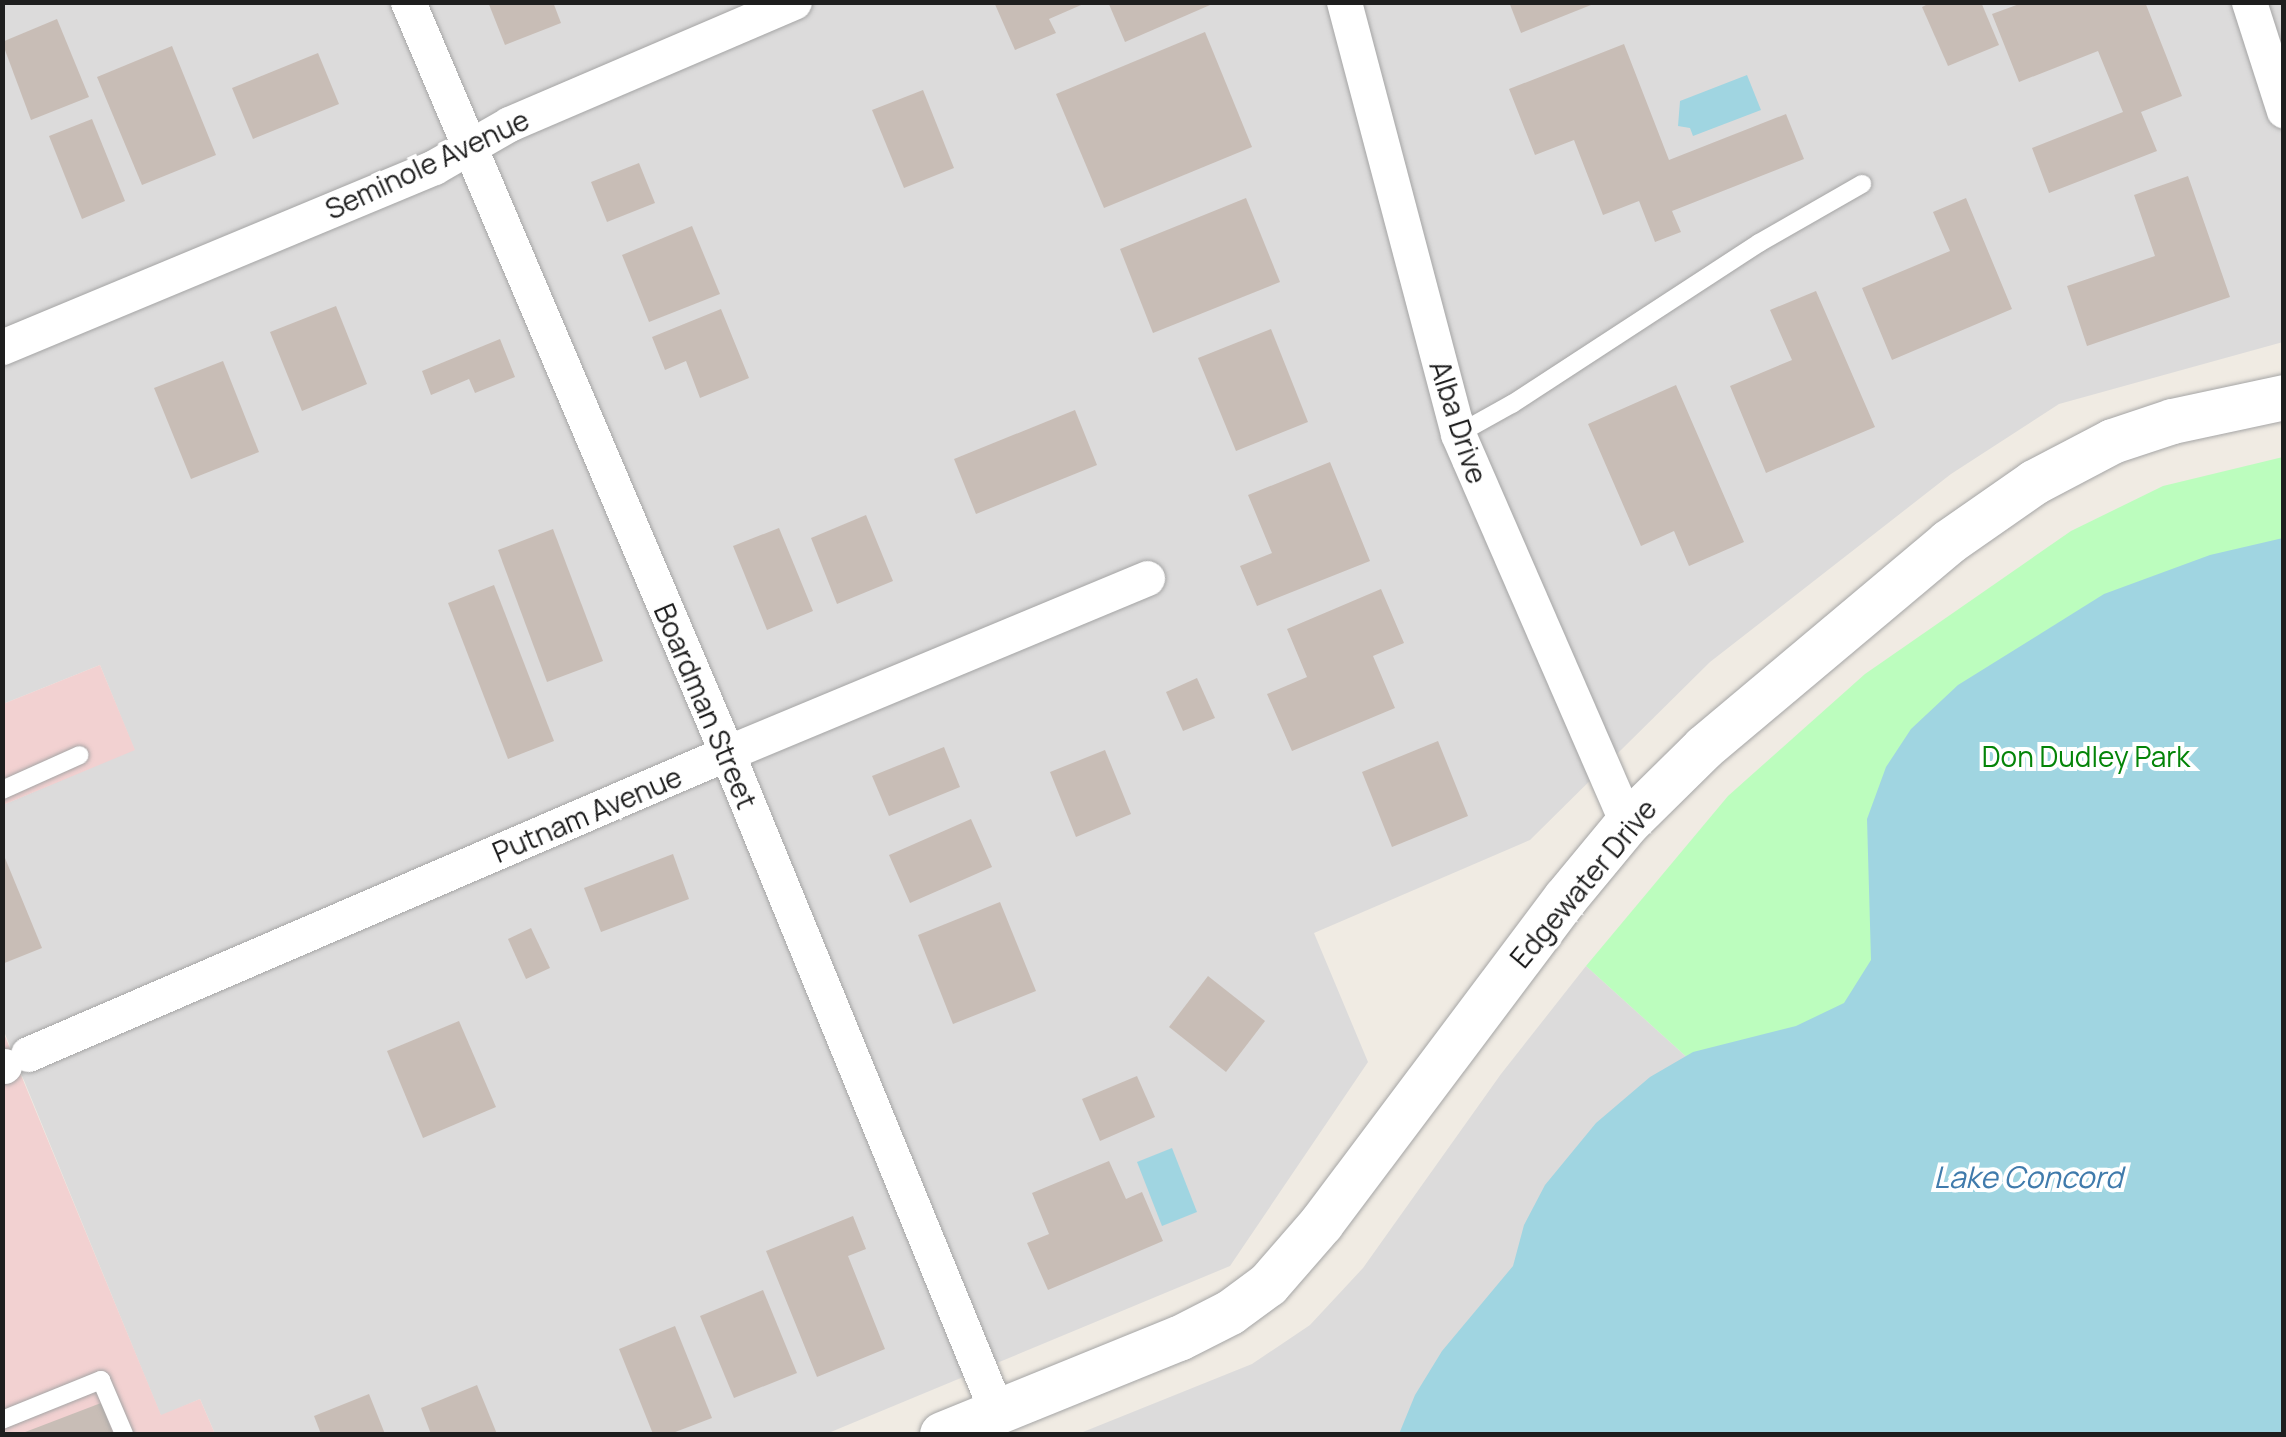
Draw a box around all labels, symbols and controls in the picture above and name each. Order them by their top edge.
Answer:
street label: Seminole Avenue [320,102,534,226]
street label: Alba Drive [1423,356,1495,488]
street label: Boardman Street [648,598,764,814]
park label: Don Dudley Park [1982,739,2190,773]
street label: Putnam Avenue [487,759,687,869]
street label: Edgewater Drive [1503,792,1663,974]
water label: Lake Concord [1933,1159,2123,1195]

